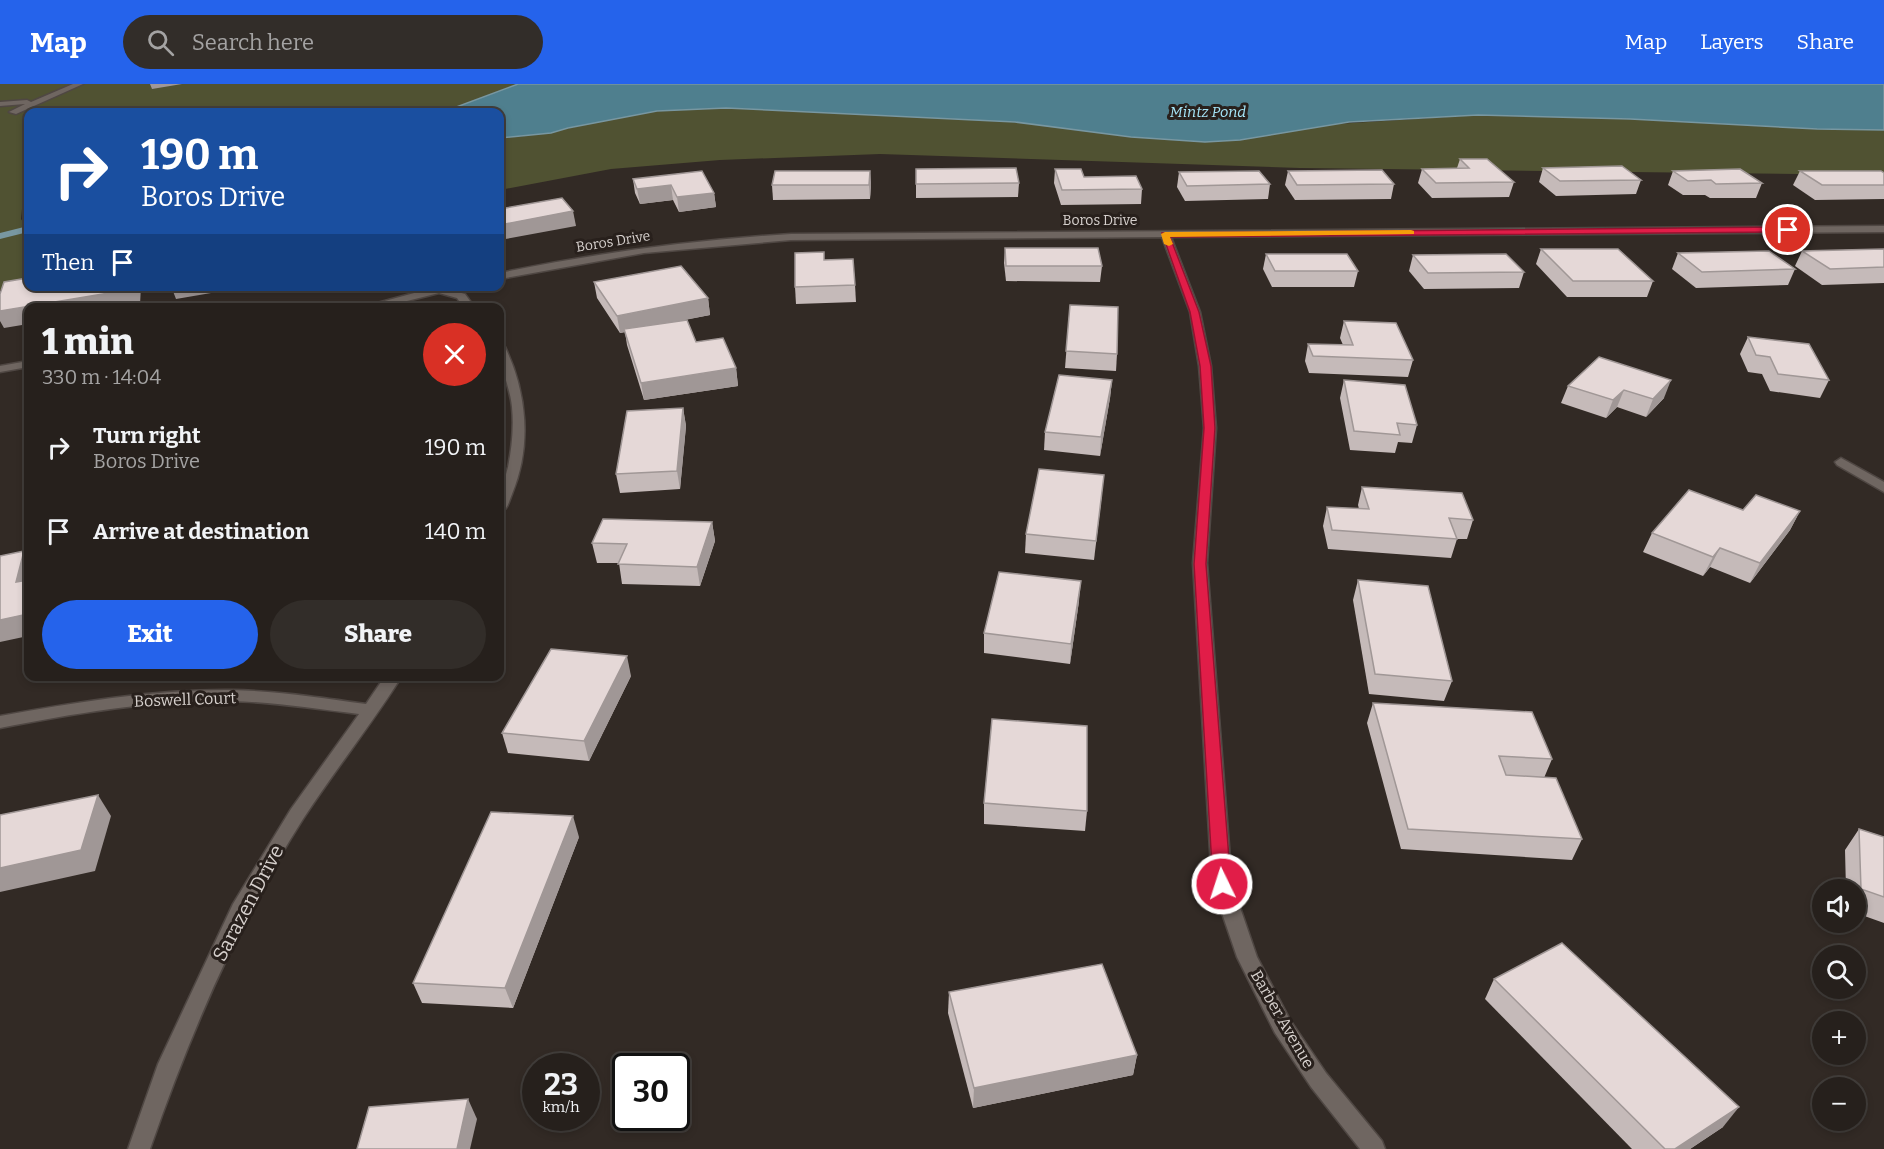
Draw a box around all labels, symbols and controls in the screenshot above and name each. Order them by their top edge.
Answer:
search box [123,15,543,69]
text: Map [30,26,87,59]
icon: search [144,26,177,59]
text: Search here [192,29,314,56]
text: Map [1625,29,1667,55]
text: Layers [1700,29,1764,55]
text: Share [1797,29,1854,55]
water label: Mintz Pond [1170,103,1246,121]
text: 190 m [141,130,258,180]
icon: right [42,132,120,210]
text: Boros Drive [141,181,285,213]
pin [1762,204,1813,255]
street label: Boros Drive [1063,212,1137,229]
icon: arrive [1771,213,1804,246]
street label: Boros Drive [575,227,651,256]
icon: arrive [106,246,139,279]
text: Then [42,249,94,276]
text: 1 min [42,320,134,364]
button: close [423,323,486,386]
text: 330 m · 14:04 [42,365,161,389]
text: Turn right [93,422,201,449]
icon: right [42,431,75,464]
text: 190 m [425,434,486,461]
text: Boros Drive [93,449,200,473]
icon: arrive [42,515,75,548]
text: Arrive at destination [93,518,309,545]
text: 140 m [425,518,486,545]
button: Exit [42,600,258,669]
button: Share [270,600,486,669]
street label: Boswell Court [134,688,237,711]
street label: Sarazen Drive [207,841,289,965]
position arrow [1190,852,1254,916]
map controls [1812,879,1866,1131]
button: sound [1812,879,1866,933]
button: search [1812,945,1866,999]
street label: Barber Avenue [1247,967,1318,1072]
button: + [1812,1011,1866,1065]
speed limit sign: 30 [612,1053,690,1131]
text: 23 [544,1067,578,1103]
button: − [1812,1077,1866,1131]
text: km/h [542,1098,580,1116]

